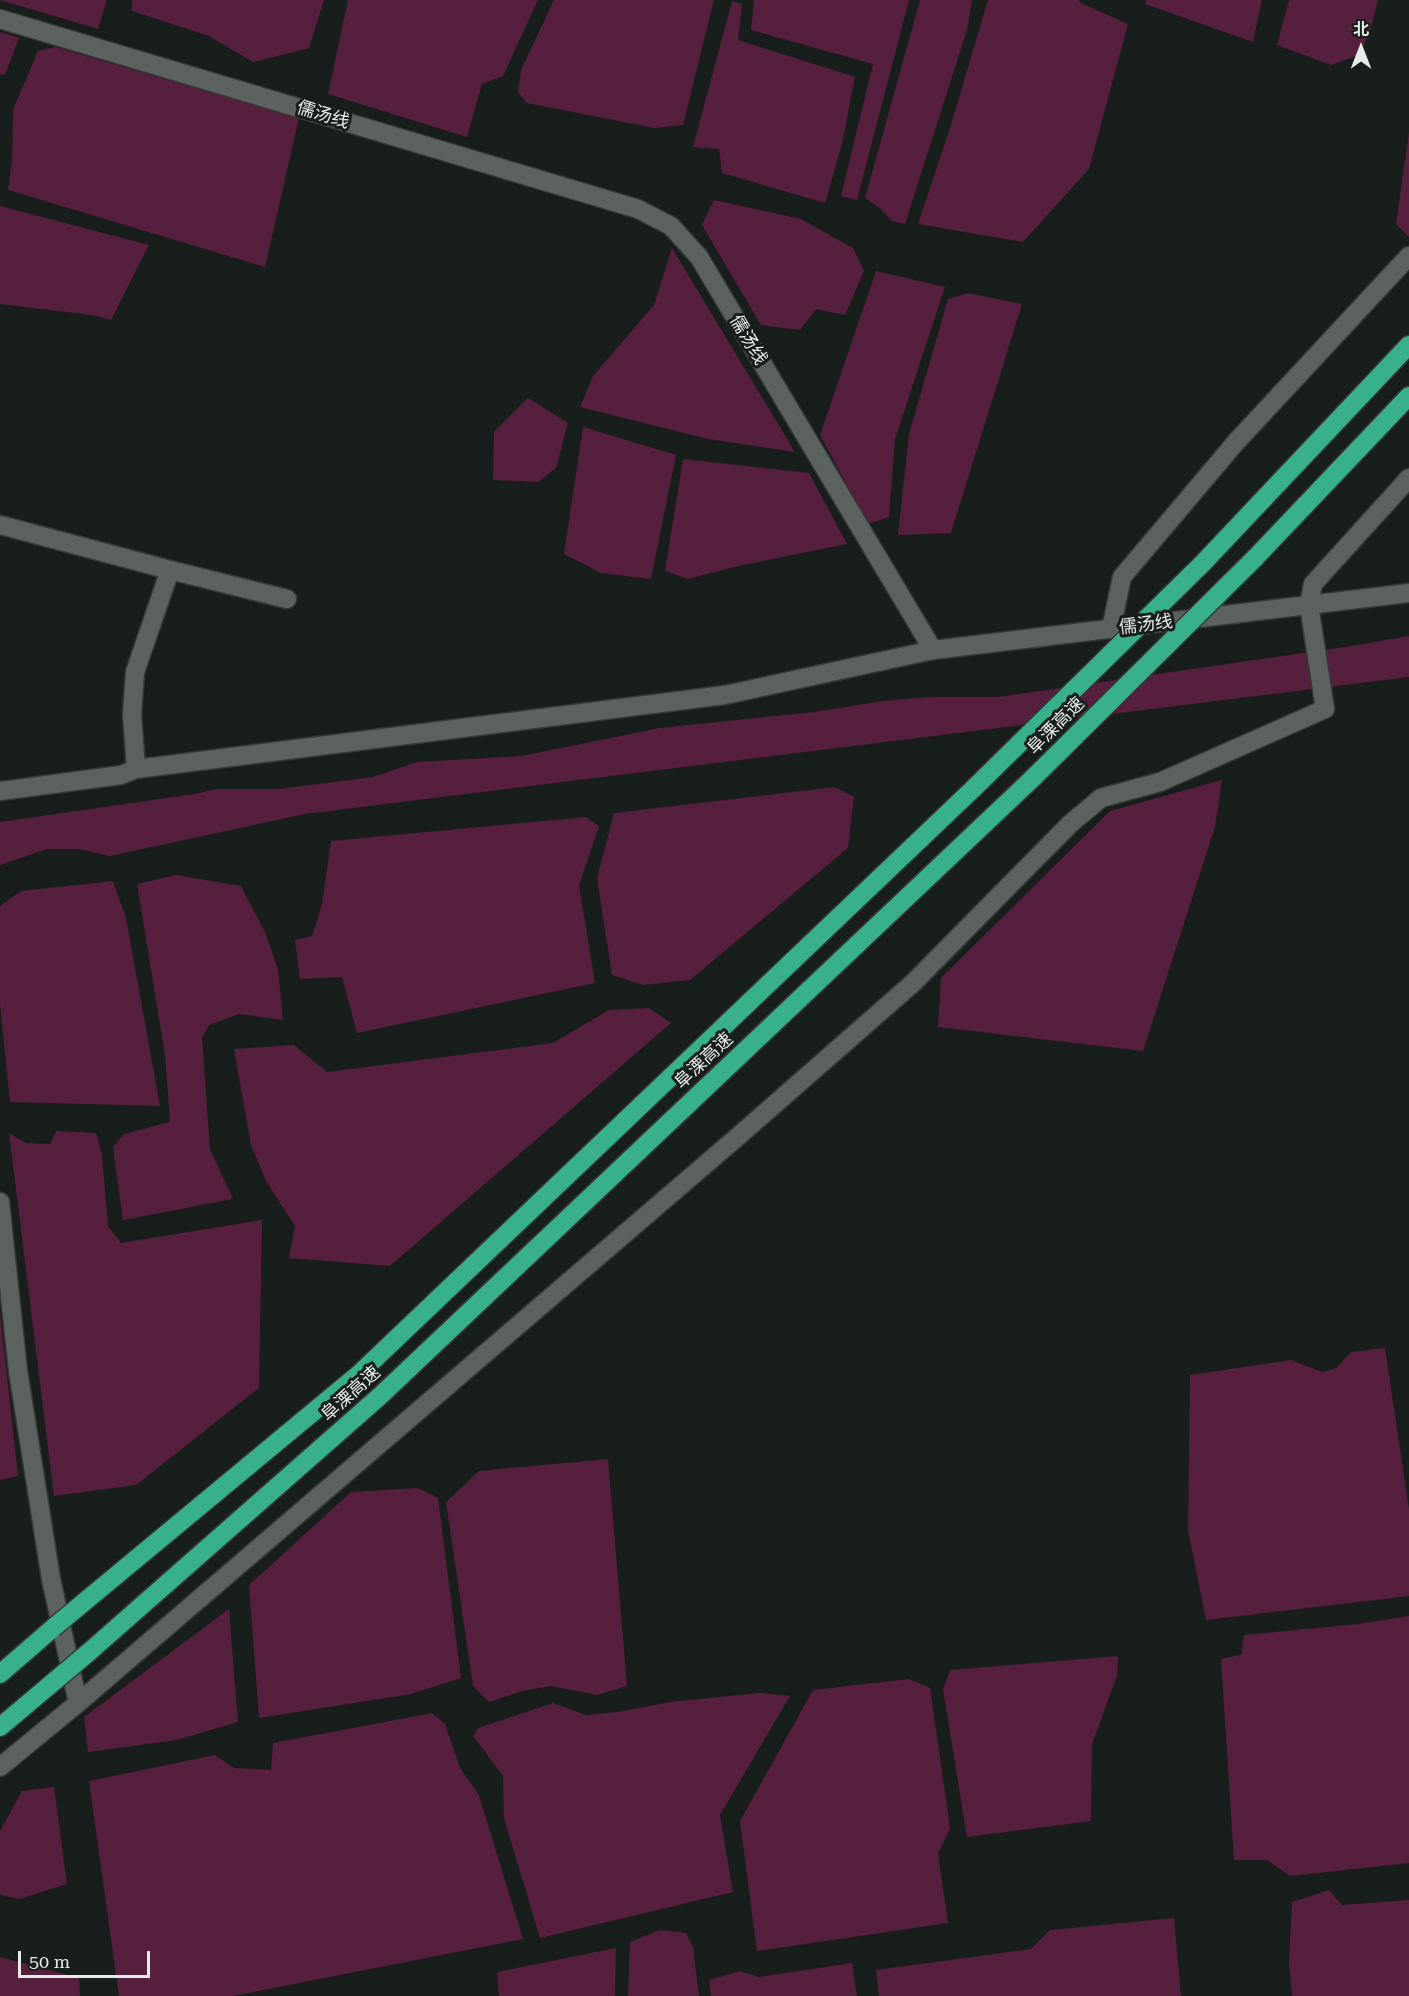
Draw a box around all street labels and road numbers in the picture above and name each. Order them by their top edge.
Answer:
street label: 儒汤线 [294,97,352,133]
street label: 儒汤线 [725,311,771,369]
street label: 儒汤线 [1118,611,1174,639]
street label: 阜溧高速 [1023,693,1089,759]
street label: 阜溧高速 [670,1029,738,1093]
street label: 阜溧高速 [317,1362,385,1426]

